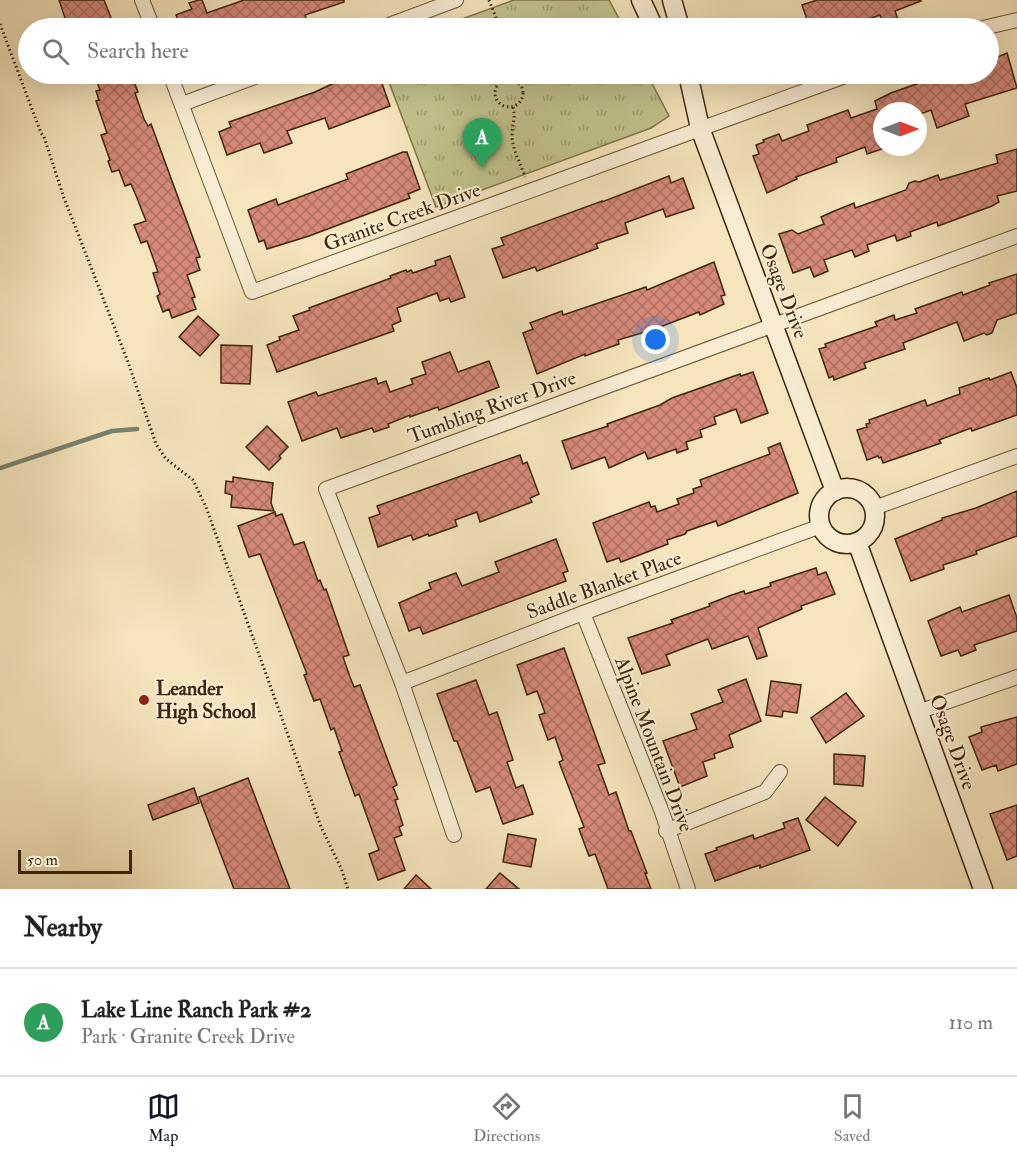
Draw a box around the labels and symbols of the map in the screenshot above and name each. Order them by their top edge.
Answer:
north arrow [873,102,927,156]
pin: A [462,118,502,168]
street label: Granite Creek Drive [320,177,484,257]
street label: Osage Drive [754,240,814,342]
your location [641,325,670,354]
street label: Tumbling River Drive [405,365,579,449]
street label: Saddle Blanket Place [523,545,685,625]
street label: Alpine Mountain Drive [608,652,699,835]
place label: Leander High School [156,676,257,725]
street label: Osage Drive [924,691,982,793]
marker: Leander High School [137,693,151,707]
scale bar [18,847,132,874]

